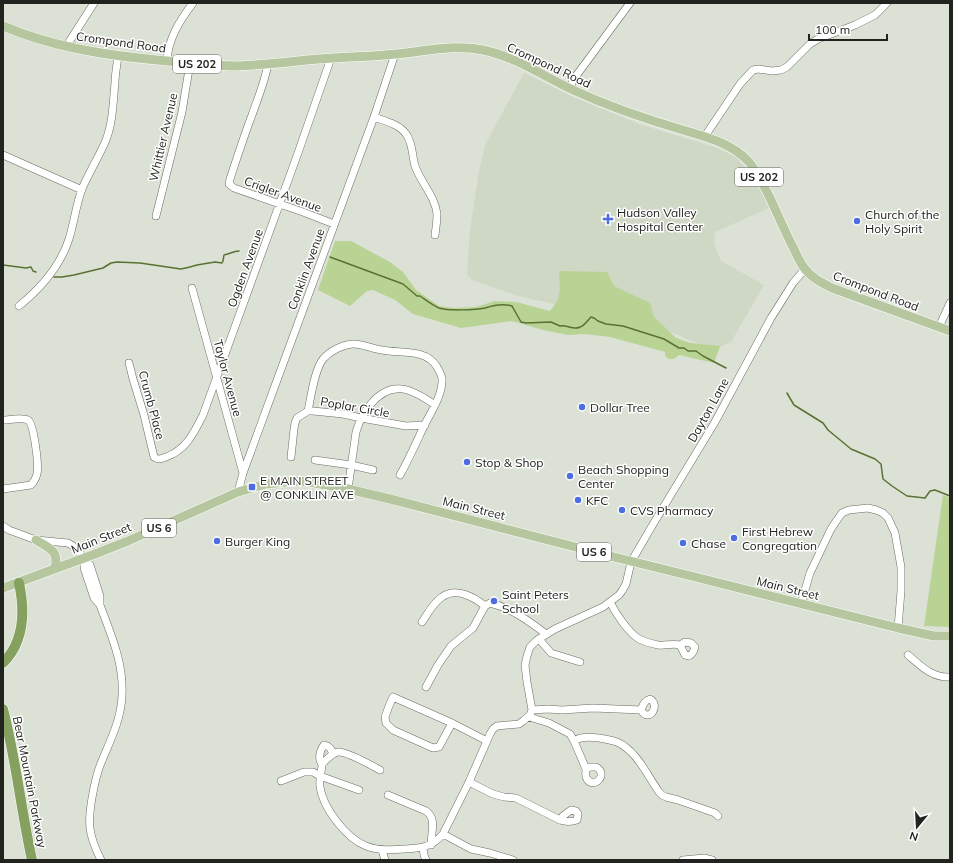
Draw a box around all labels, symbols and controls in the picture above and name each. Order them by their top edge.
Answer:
scale bar [809,16,887,42]
text: 100 m [815,22,850,37]
street label: Crompond Road [75,28,167,56]
street label: Crompond Road [505,39,593,91]
road number: US 202 [173,55,221,73]
street label: Whittier Avenue [146,91,180,183]
road number: US 202 [735,168,783,186]
street label: Crigler Avenue [242,173,324,215]
place label: Hudson Valley Hospital Center [617,205,703,234]
place label: Church of the Holy Spirit [865,207,939,236]
marker: Hudson Valley Hospital Center [602,213,614,225]
marker: Church of the Holy Spirit [852,216,862,226]
street label: Conklin Avenue [284,226,328,312]
street label: Ogden Avenue [224,227,266,309]
street label: Crompond Road [831,268,921,314]
street label: Taylor Avenue [211,338,245,418]
street label: Crumb Place [136,369,168,441]
street label: Dayton Lane [684,375,732,445]
street label: Poplar Circle [319,394,391,420]
place label: Dollar Tree [590,400,650,415]
marker: Dollar Tree [577,402,587,412]
place label: Stop & Shop [475,455,544,470]
marker: Stop & Shop [462,457,472,467]
place label: Beach Shopping Center [578,462,669,491]
marker: Beach Shopping Center [565,471,575,481]
place label: E MAIN STREET @ CONKLIN AVE [260,473,354,502]
marker: E MAIN STREET @ CONKLIN AVE [247,482,257,492]
street label: Main Street [441,493,507,523]
place label: KFC [586,493,608,508]
marker: KFC [573,495,583,505]
place label: CVS Pharmacy [630,503,714,518]
marker: CVS Pharmacy [617,505,627,515]
street label: Main Street [69,519,133,557]
road number: US 6 [142,519,176,537]
place label: First Hebrew Congregation [742,524,817,553]
marker: First Hebrew Congregation [729,533,739,543]
place label: Burger King [225,534,290,549]
marker: Burger King [212,536,222,546]
place label: Chase [691,536,726,551]
marker: Chase [678,538,688,548]
road number: US 6 [577,543,611,561]
street label: Main Street [755,573,821,603]
place label: Saint Peters School [502,587,569,616]
marker: Saint Peters School [489,596,499,606]
street label: Bear Mountain Parkway [10,715,50,850]
north arrow [897,807,937,847]
text: N [908,829,920,844]

